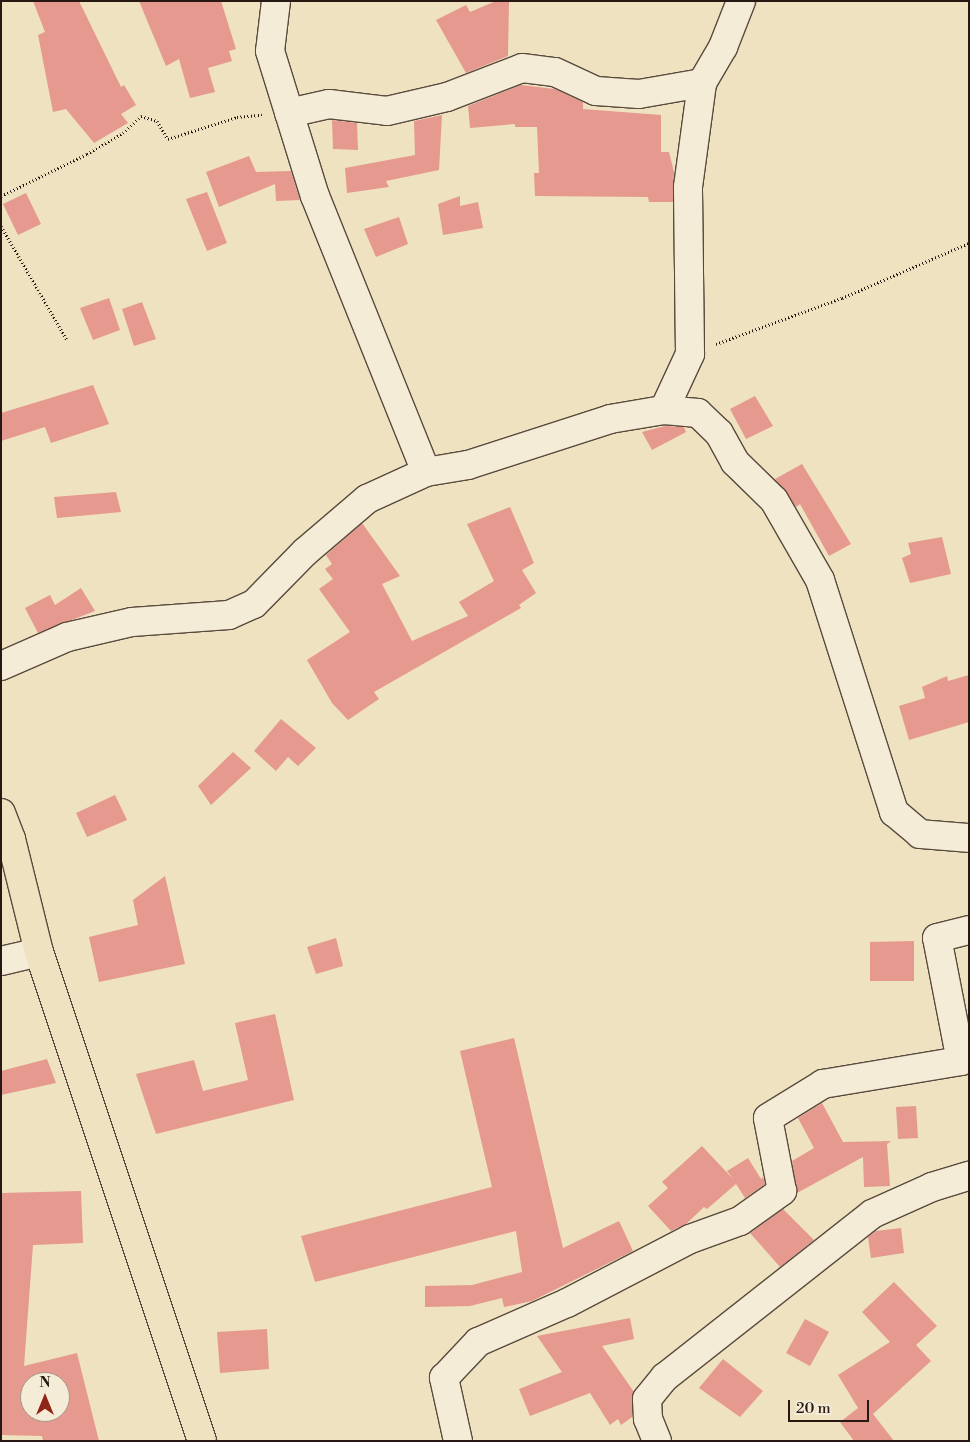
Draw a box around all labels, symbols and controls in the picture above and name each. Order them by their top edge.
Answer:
north arrow [20,1372,70,1422]
text: N [39,1374,51,1392]
scale bar [790,1390,871,1422]
text: 20 m [796,1399,831,1418]

